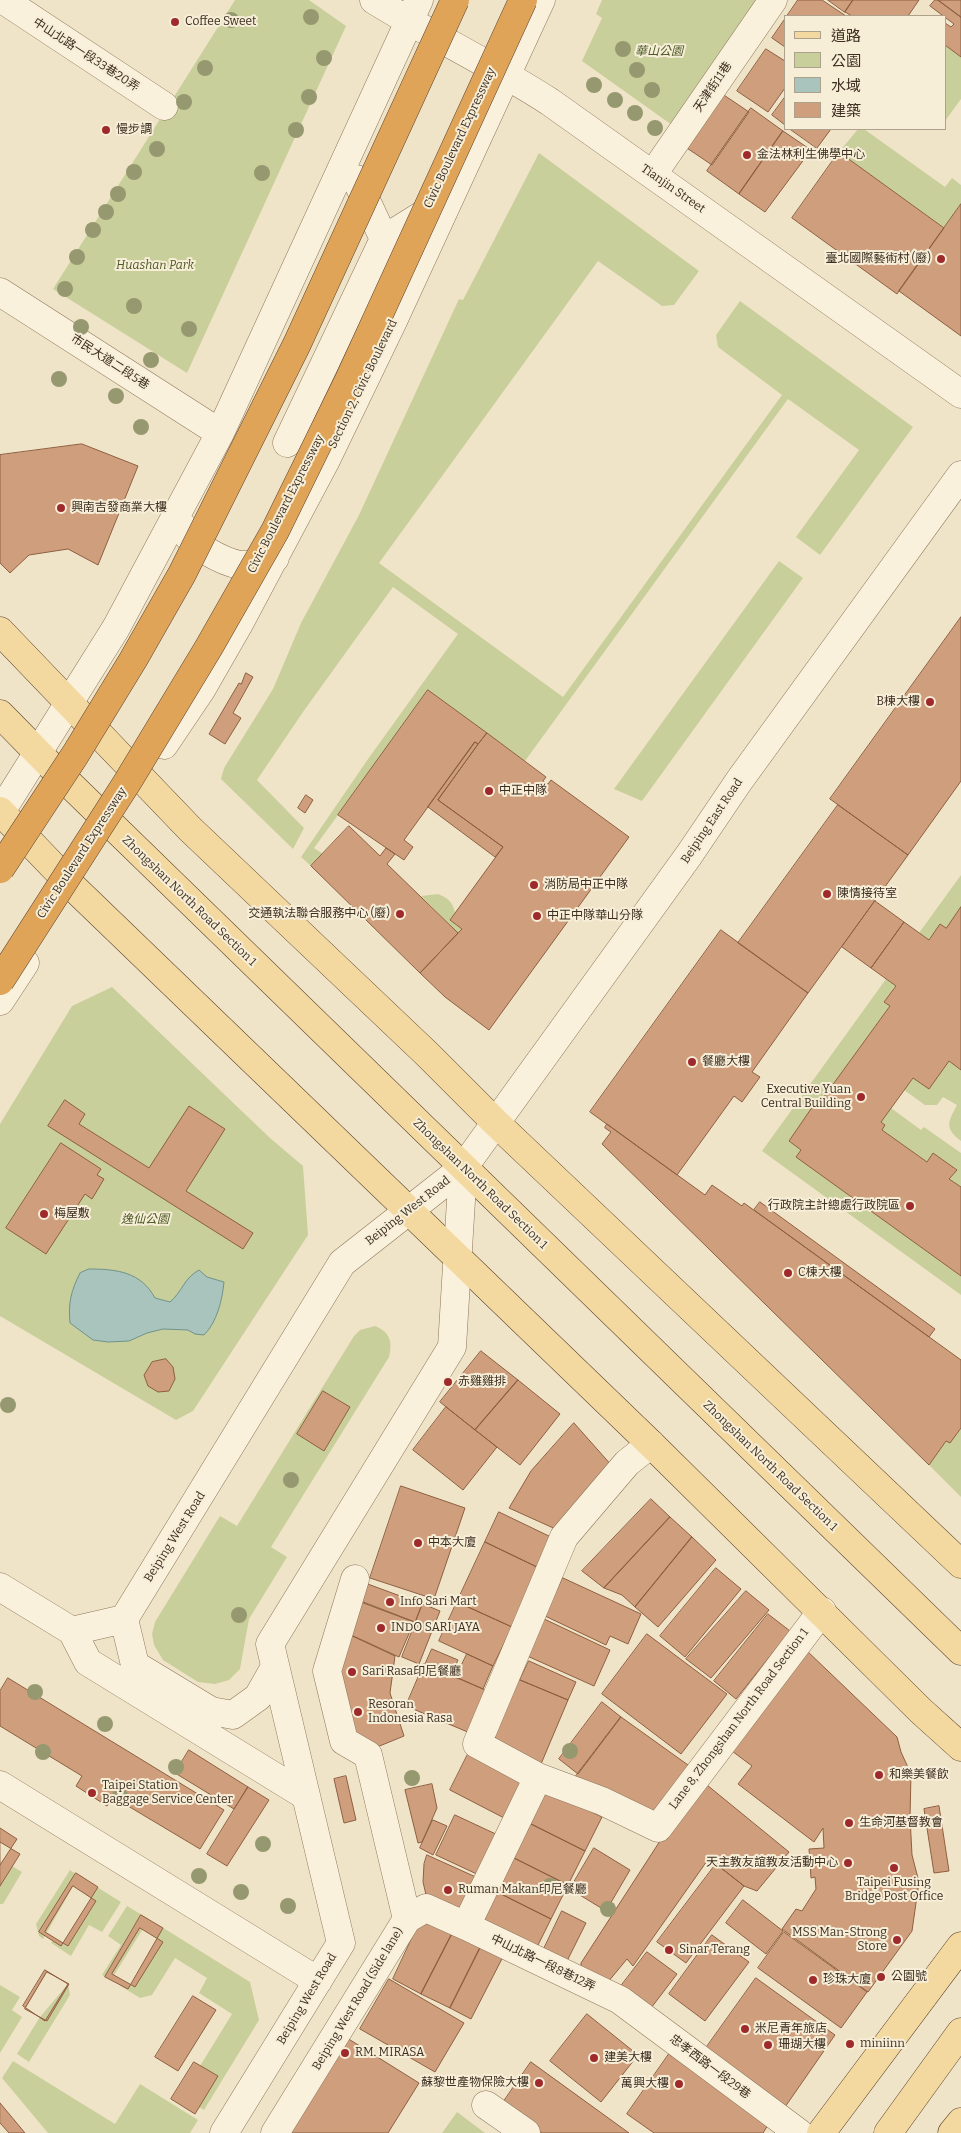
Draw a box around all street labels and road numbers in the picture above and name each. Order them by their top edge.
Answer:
street label: 中山北路一段33巷20弄 [30,15,142,95]
street label: 天津街11巷 [691,59,735,115]
street label: Civic Boulevard Expressway [421,65,499,211]
street label: Tianjin Street [638,162,708,216]
street label: Section 2, Civic Boulevard [325,317,401,451]
street label: 市民大道二段5巷 [68,331,152,393]
street label: Civic Boulevard Expressway [245,432,327,576]
street label: Beiping East Road [678,776,746,866]
street label: Civic Boulevard Expressway [34,785,130,921]
street label: Zhongshan North Road Section 1 [119,833,259,969]
street label: Zhongshan North Road Section 1 [410,1116,550,1252]
street label: Beiping West Road [363,1173,453,1249]
street label: Zhongshan North Road Section 1 [700,1398,840,1534]
street label: Beiping West Road [141,1489,209,1585]
street label: Lane 8, Zhongshan North Road Section 1 [666,1626,812,1812]
street label: Beiping West Road (Side lane) [310,1925,406,2073]
street label: 中山北路一段8巷12弄 [488,1931,598,1995]
street label: Beiping West Road [274,1951,340,2047]
street label: 忠孝西路一段29巷 [667,2032,753,2102]

